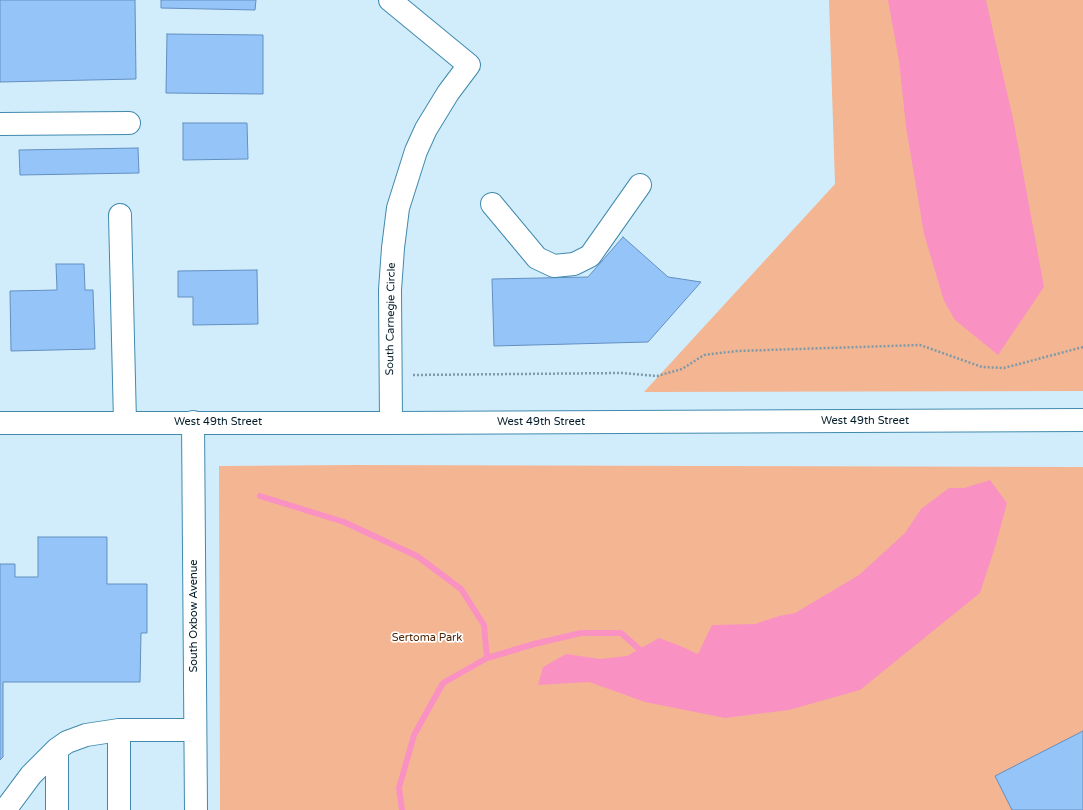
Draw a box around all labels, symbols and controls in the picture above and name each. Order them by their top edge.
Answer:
street label: South Carnegie Circle [383,262,399,376]
street label: West 49th Street [821,414,909,428]
street label: West 49th Street [174,415,262,429]
street label: West 49th Street [497,415,585,429]
street label: South Oxbow Avenue [187,559,201,673]
park label: Sertoma Park [392,631,462,645]

